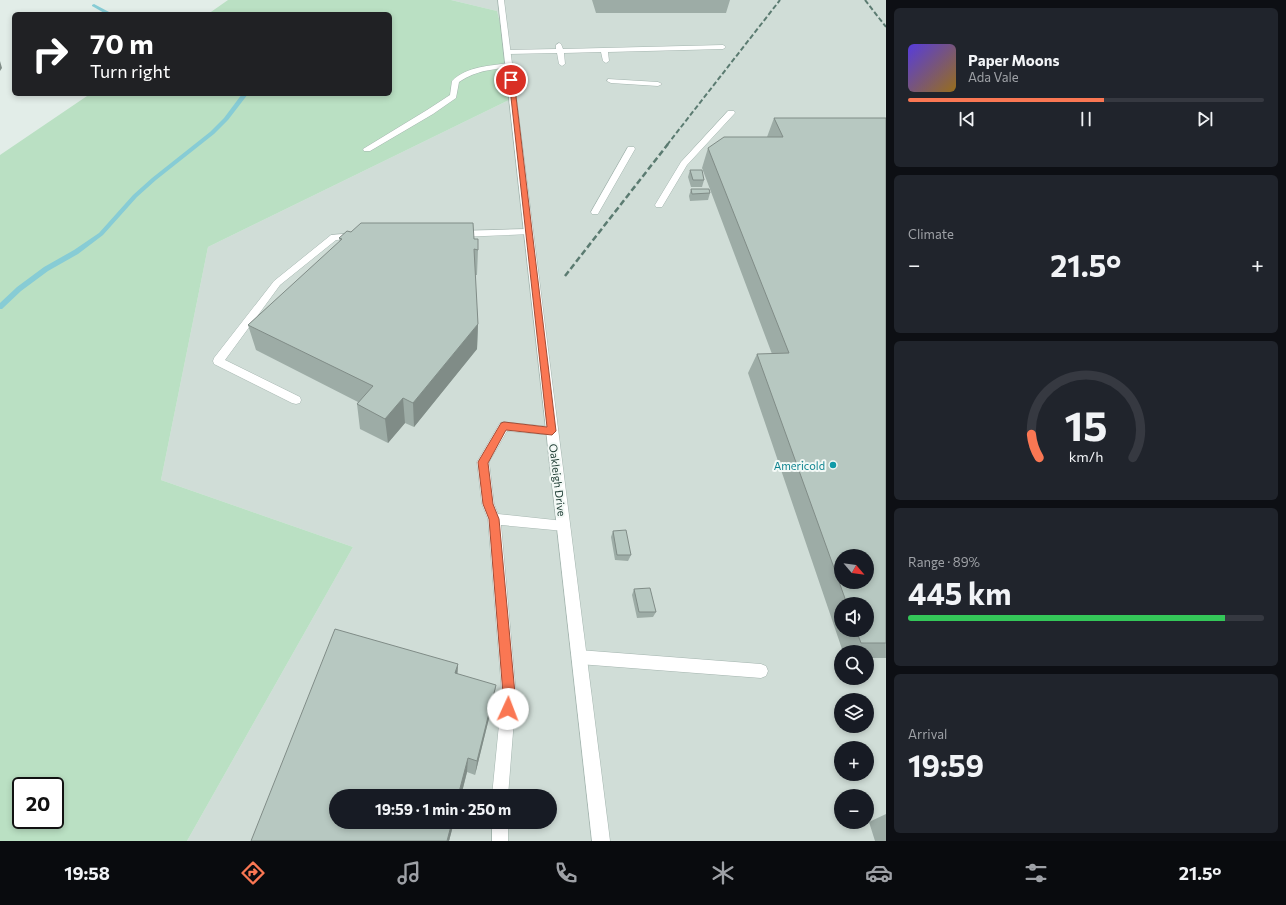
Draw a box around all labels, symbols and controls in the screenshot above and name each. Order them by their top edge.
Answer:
text: 70 m [90,26,154,60]
icon: right [24,28,76,80]
text: Paper Moons [968,51,1059,69]
text: Turn right [90,60,170,82]
pin [494,63,528,97]
icon: arrive [500,69,522,91]
text: Ada Vale [968,69,1019,85]
icon: previous [956,108,978,130]
icon: pause [1075,108,1097,130]
icon: next [1194,108,1216,130]
text: Climate [908,226,954,242]
text: 21.5° [1050,246,1121,283]
text: − [908,251,921,278]
text: + [1251,251,1264,278]
text: 15 [1064,399,1108,450]
street label: Oakleigh Drive [547,443,569,517]
text: km/h [1069,447,1103,465]
place label: Americold [774,459,825,472]
marker: Americold [828,460,838,470]
north arrow [834,549,874,589]
map controls [834,549,874,829]
text: Range · 89% [908,554,980,570]
text: 445 km [908,574,1011,611]
button: sound [834,597,874,637]
button: search [834,645,874,685]
position arrow [487,688,529,730]
button: layers [834,693,874,733]
text: Arrival [908,726,947,742]
button: + [834,741,874,781]
text: 19:59 [908,746,984,783]
speed limit sign: 20 [12,777,64,829]
button: − [834,789,874,829]
text: 19:59 · 1 min · 250 m [375,800,511,818]
icon: directions [239,859,267,887]
icon: music [395,859,423,887]
icon: phone [552,859,580,887]
icon: climate [709,859,737,887]
icon: car [865,859,893,887]
icon: filters [1022,859,1050,887]
text: 19:58 [64,862,110,884]
text: 21.5° [1179,862,1222,884]

